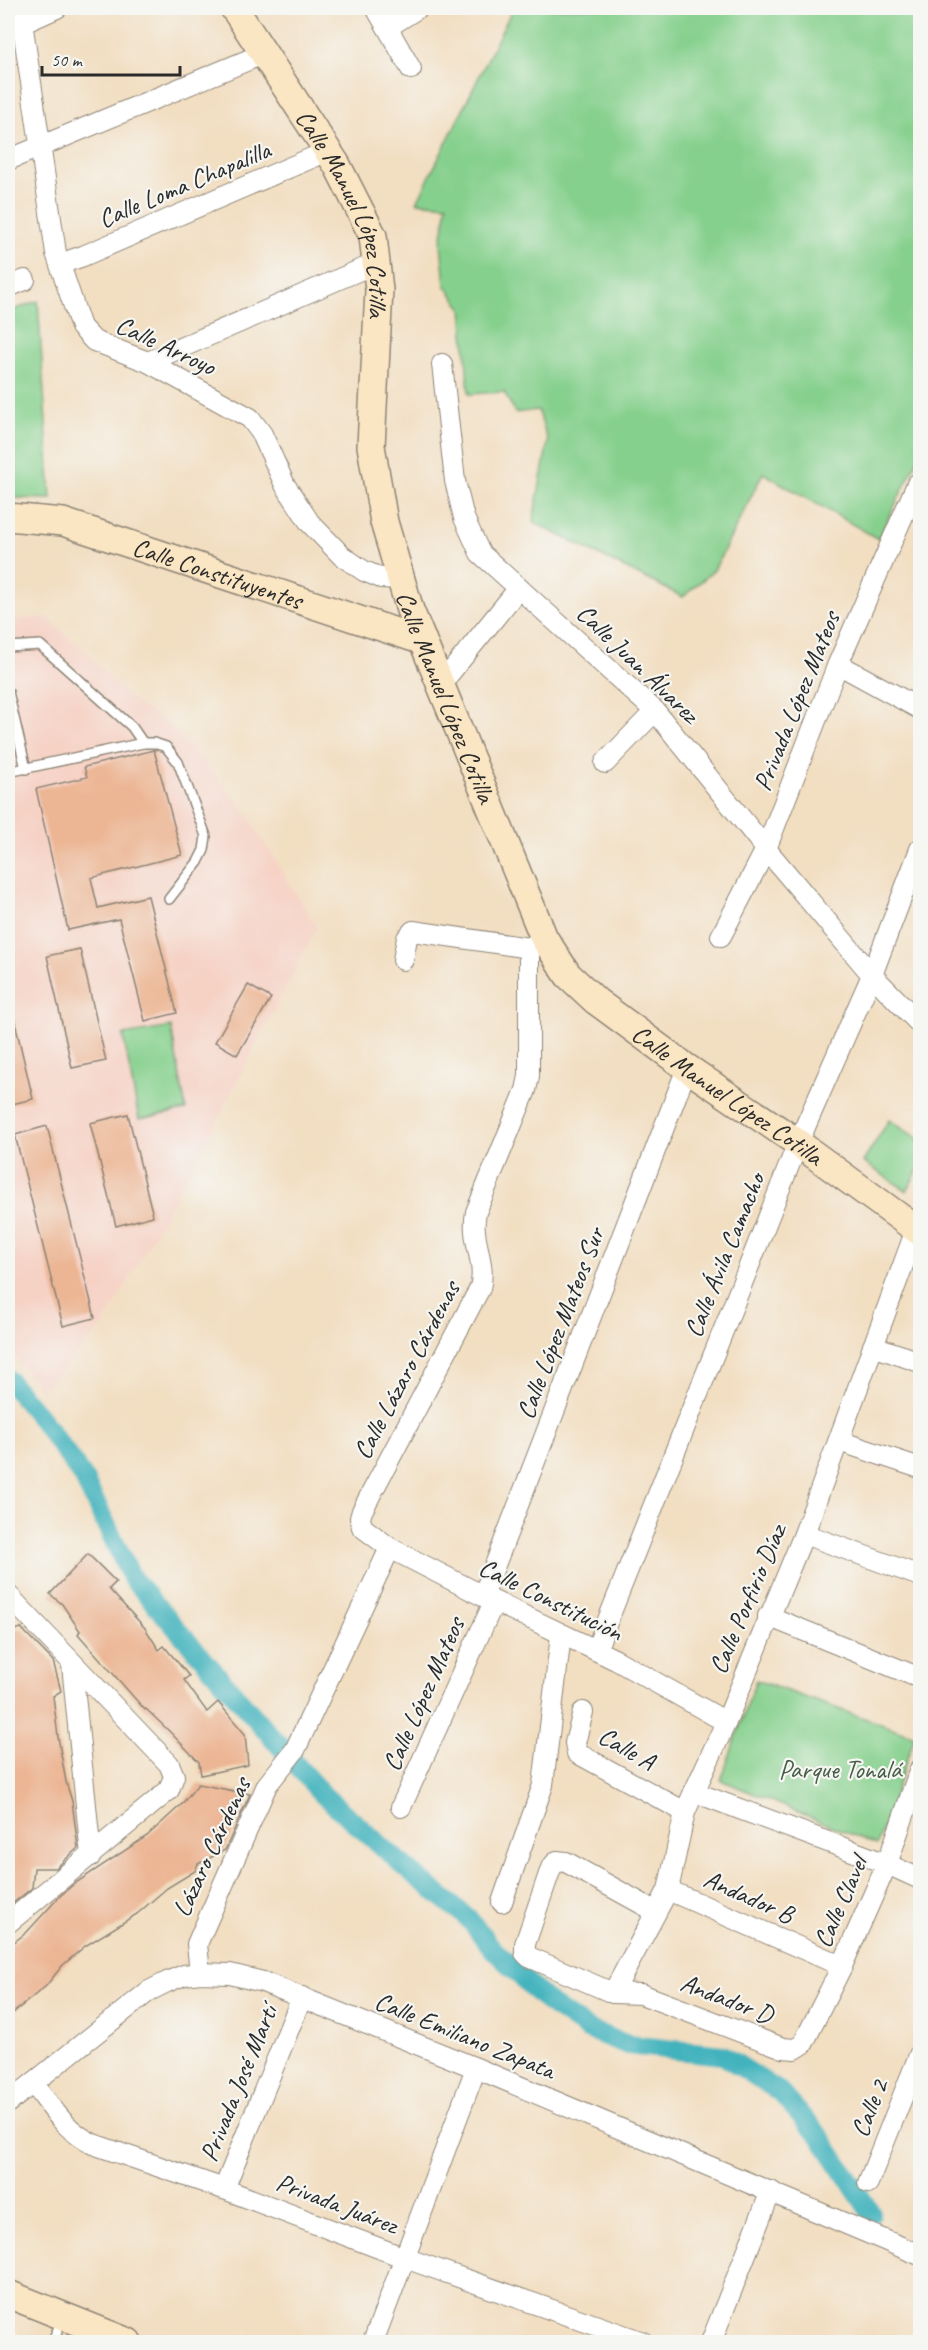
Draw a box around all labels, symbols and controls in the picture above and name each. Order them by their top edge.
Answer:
scale bar [42,39,180,77]
text: 50 m [51,49,84,71]
street label: Calle Manuel López Cotilla [288,103,396,320]
street label: Calle Loma Chapalilla [93,133,277,236]
street label: Calle Arroyo [111,308,223,384]
street label: Calle Constituyentes [129,530,308,618]
street label: Calle Manuel López Cotilla [388,588,504,809]
street label: Calle Juan Álvarez [570,597,708,732]
street label: Privada López Mateos [746,605,848,795]
street label: Calle Manuel López Cotilla [625,1017,831,1174]
street label: Calle Ávila Camacho [677,1166,773,1342]
street label: Calle López Mateos Sur [509,1221,613,1424]
street label: Calle Lázaro Cárdenas [346,1274,468,1465]
street label: Calle Porfirio Díaz [701,1517,795,1679]
street label: Calle Constitución [473,1550,629,1649]
street label: Calle López Mateos [375,1610,473,1776]
street label: Calle A [592,1719,663,1779]
park label: Parque Tonalá [779,1753,904,1786]
street label: Lázaro Cárdenas [165,1771,259,1922]
street label: Calle Clavel [806,1847,877,1953]
street label: Andador B [699,1862,800,1931]
street label: Andador D [676,1966,779,2032]
street label: Calle Emiliano Zapata [370,1984,562,2087]
street label: Privada José Martí [192,1995,287,2166]
street label: Calle 2 [843,2073,897,2142]
street label: Privada Juárez [272,2165,405,2243]

